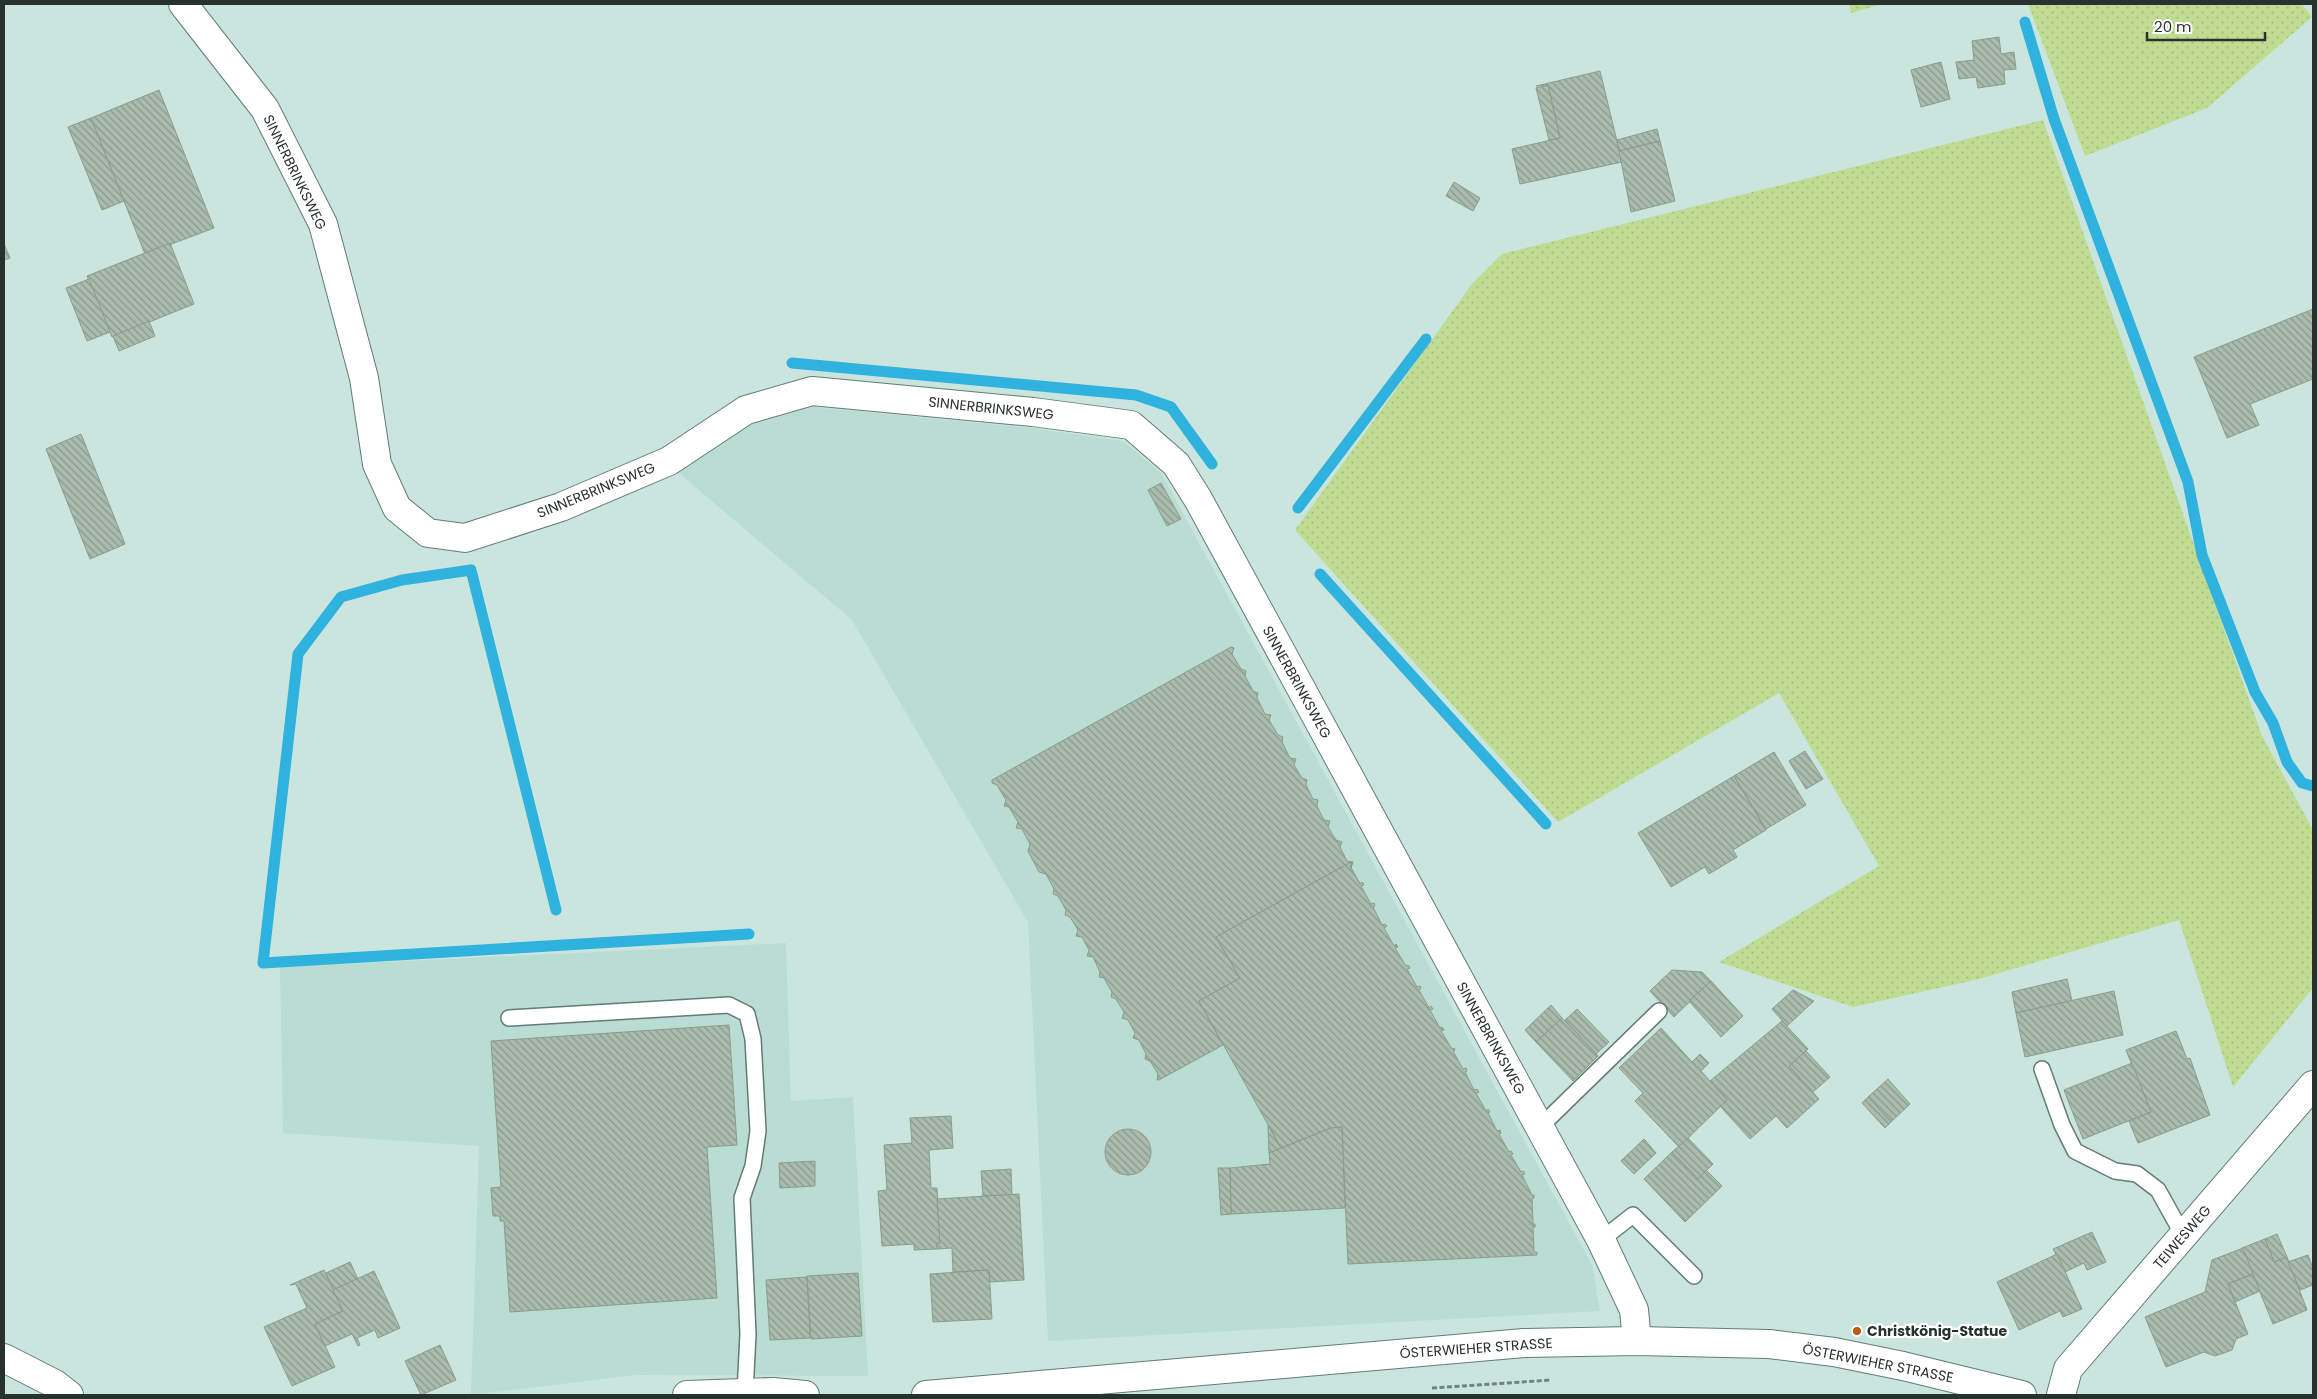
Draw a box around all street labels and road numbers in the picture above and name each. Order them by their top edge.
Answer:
street label: SINNERBRINKSWEG [258,111,332,233]
street label: SINNERBRINKSWEG [927,391,1055,425]
street label: SINNERBRINKSWEG [534,457,658,523]
street label: SINNERBRINKSWEG [1258,622,1336,742]
street label: SINNERBRINKSWEG [1452,978,1530,1098]
street label: TEIWESWEG [2149,1201,2216,1273]
street label: ÖSTERWIEHER STRASSE [1399,1333,1553,1363]
street label: ÖSTERWIEHER STRASSE [1801,1339,1955,1387]

